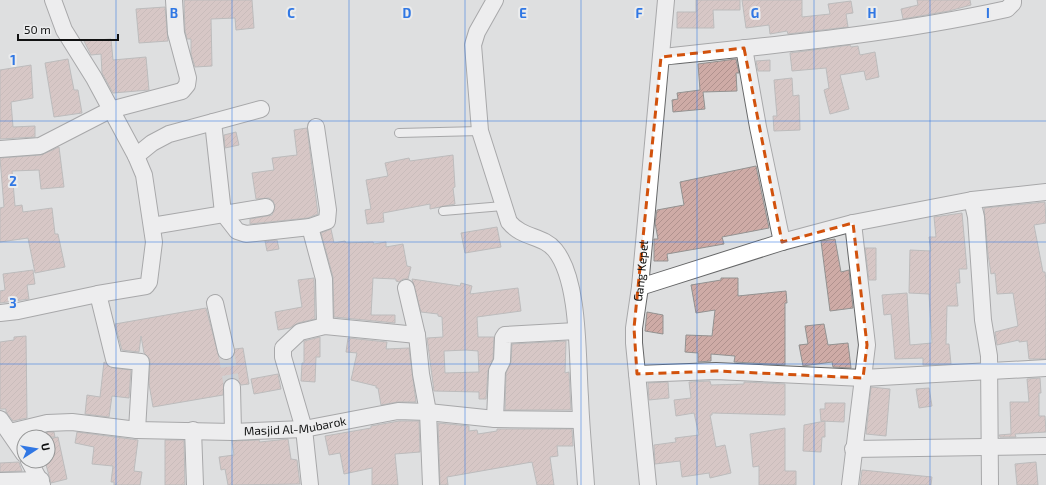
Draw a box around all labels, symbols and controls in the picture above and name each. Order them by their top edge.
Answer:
text: B [170,5,178,21]
text: C [287,5,295,21]
text: D [403,5,412,21]
text: E [519,5,527,21]
text: F [635,5,643,21]
text: G [751,5,759,21]
text: H [868,5,877,21]
text: I [986,5,990,21]
scale bar [18,16,118,42]
text: 50 m [24,22,51,36]
text: 1 [10,52,16,68]
text: 2 [9,173,17,189]
street label: Gang Kepel [630,240,650,302]
text: 3 [9,295,17,311]
street label: Masjid Al-Mubarok [243,413,347,438]
north arrow [16,429,56,469]
text: U [39,442,53,452]

